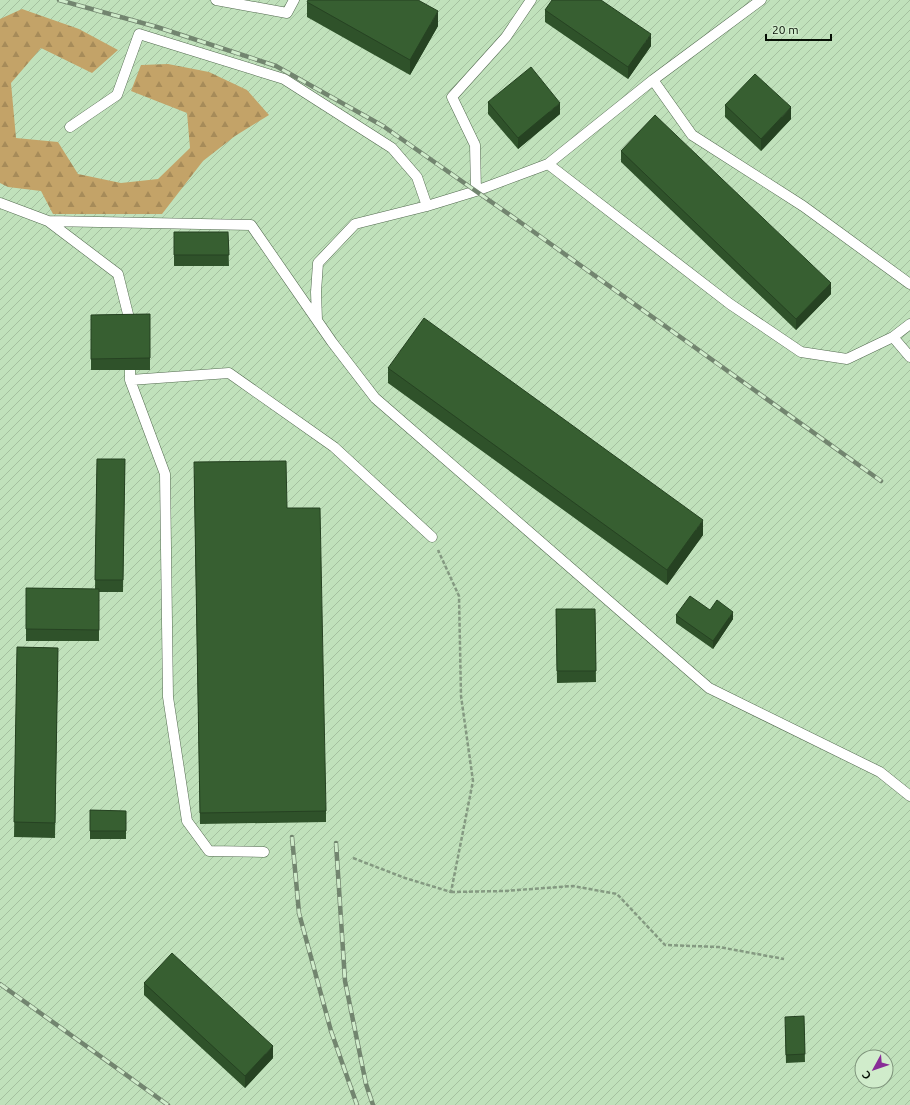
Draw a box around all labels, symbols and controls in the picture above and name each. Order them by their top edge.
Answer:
scale bar [766,16,831,42]
text: 20 m [772,23,799,36]
north arrow [854,1049,894,1089]
text: С [859,1069,873,1082]

